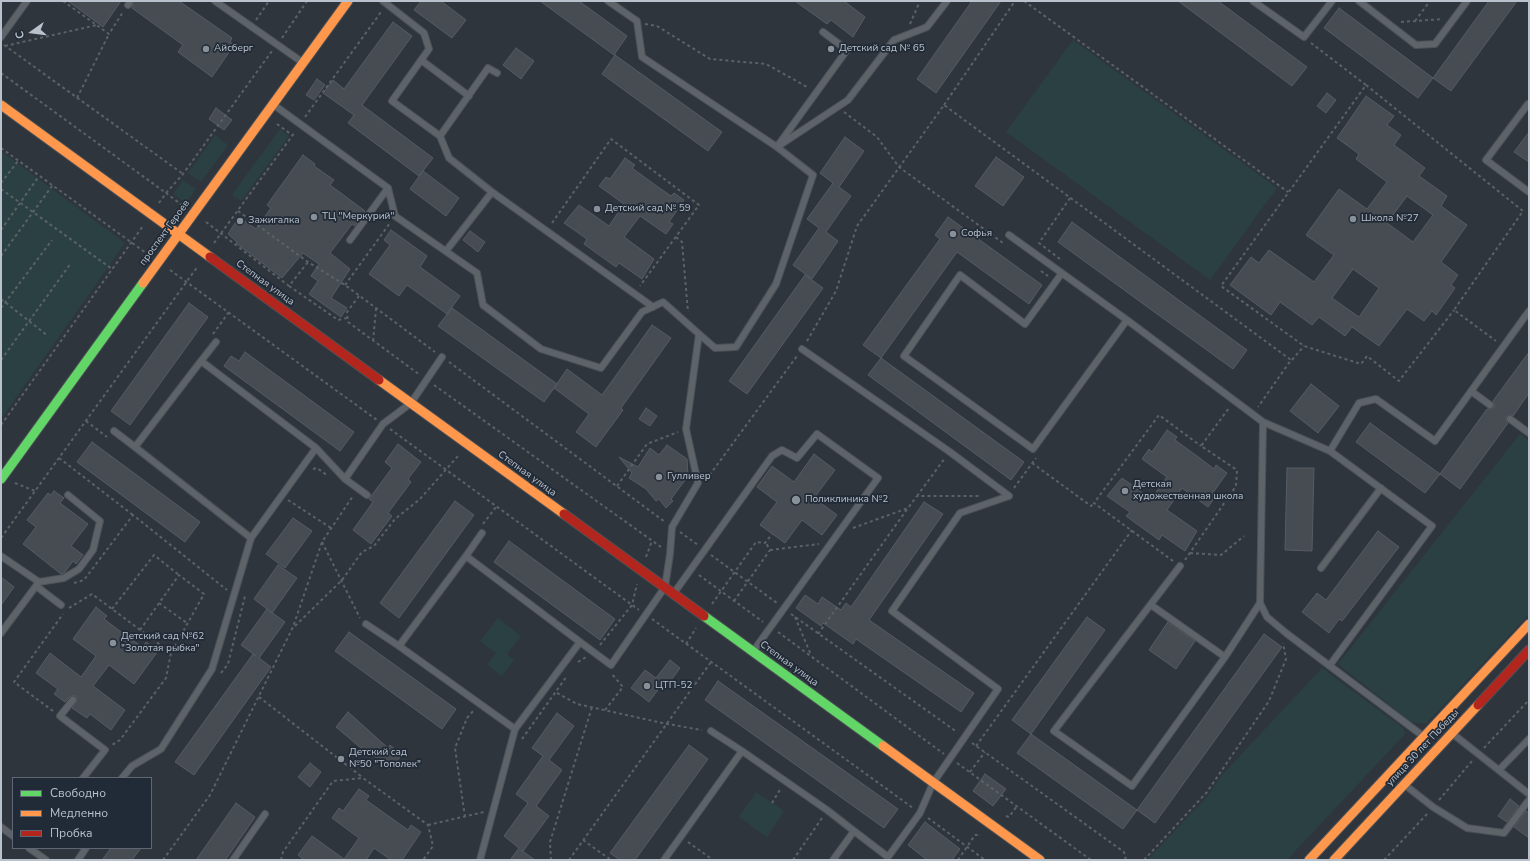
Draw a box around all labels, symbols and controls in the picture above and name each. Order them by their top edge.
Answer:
north arrow [12,12,52,52]
text: С [12,30,28,40]
place label: Айсберг [214,43,253,55]
place label: Детский сад № 65 [839,43,925,55]
marker: Айсберг [201,44,211,54]
marker: Детский сад № 65 [826,44,836,54]
street label: проспект Героев [137,198,193,268]
place label: Детский сад № 59 [605,203,691,215]
marker: Детский сад № 59 [592,204,602,214]
place label: ТЦ "Меркурий" [322,211,394,223]
marker: ТЦ "Меркурий" [309,212,319,222]
place label: Школа №27 [1361,213,1419,225]
marker: Школа №27 [1348,214,1358,224]
place label: Зажигалка [248,215,300,227]
marker: Зажигалка [235,216,245,226]
place label: Софья [961,228,992,240]
marker: Софья [948,229,958,239]
street label: Степная улица [233,258,297,308]
street label: Степная улица [495,449,559,499]
place label: Гулливер [667,471,711,483]
marker: Гулливер [654,472,664,482]
place label: Детская художественная школа [1133,479,1243,502]
marker: Детская художественная школа [1120,486,1130,496]
marker: Поликлиника №2 [790,494,802,506]
place label: Поликлиника №2 [805,494,888,506]
place label: Детский сад №62 "Золотая рыбка" [121,631,204,654]
marker: Детский сад №62 "Золотая рыбка" [108,638,118,648]
street label: Степная улица [757,639,821,689]
place label: ЦТП-52 [655,680,692,692]
marker: ЦТП-52 [642,681,652,691]
street label: улица 30 лет Победы [1384,707,1462,789]
place label: Детский сад №50 "Тополек" [349,747,421,770]
marker: Детский сад №50 "Тополек" [336,754,346,764]
legend [12,777,152,849]
text: Свободно [50,785,106,801]
text: Медленно [50,805,108,821]
text: Пробка [50,825,93,841]

